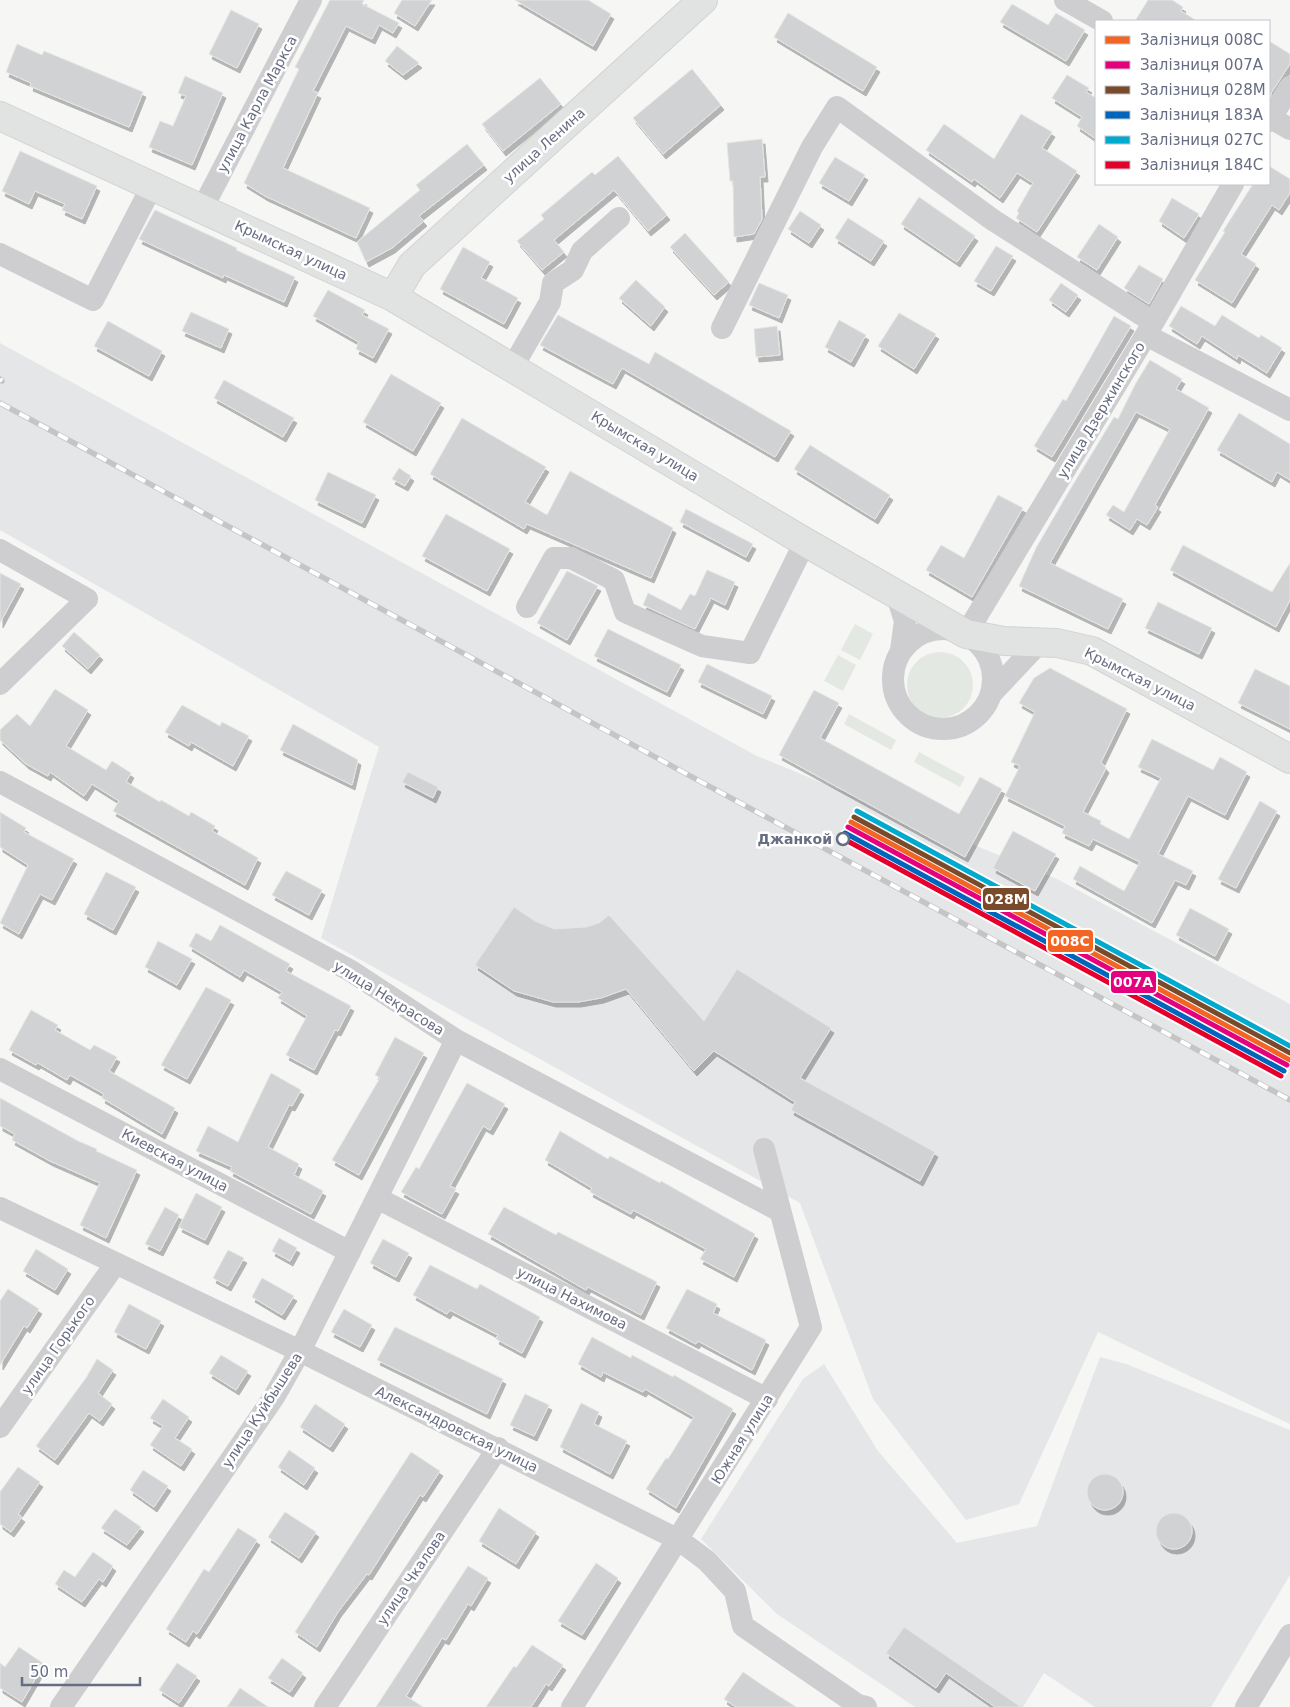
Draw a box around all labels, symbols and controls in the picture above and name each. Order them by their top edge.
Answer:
legend [1095,20,1270,185]
text: Залізниця 008С [1140,31,1263,49]
street label: улица Карла Маркса [214,33,300,175]
text: Залізниця 007А [1140,56,1264,74]
text: Залізниця 028М [1140,81,1266,99]
street label: улица Ленина [500,104,588,186]
text: Залізниця 183А [1140,106,1264,124]
text: Залізниця 027С [1140,131,1263,149]
text: Залізниця 184С [1140,156,1263,174]
street label: Крымская улица [232,217,350,283]
street label: улица Дзержинского [1054,339,1148,481]
street label: Крымская улица [588,408,702,484]
street label: Крымская улица [1082,644,1198,714]
place label: Джанкой [758,831,832,847]
marker: Джанкой [836,832,850,846]
line badge: 028М [982,887,1030,911]
text: 028М [984,891,1028,907]
line badge: 008С [1047,929,1094,953]
text: 008С [1050,933,1090,949]
street label: улица Некрасова [331,958,447,1038]
line badge: 007А [1110,970,1157,994]
text: 007А [1113,974,1153,990]
street label: Киевская улица [119,1125,231,1195]
street label: улица Нахимова [514,1263,630,1333]
street label: улица Горького [18,1293,98,1397]
street label: улица Куйбышева [219,1349,305,1471]
street label: Александровская улица [373,1383,541,1475]
street label: Южная улица [708,1391,776,1487]
street label: улица Чкалова [374,1528,448,1628]
scale bar [22,1654,140,1686]
text: 50 m [30,1663,68,1681]

